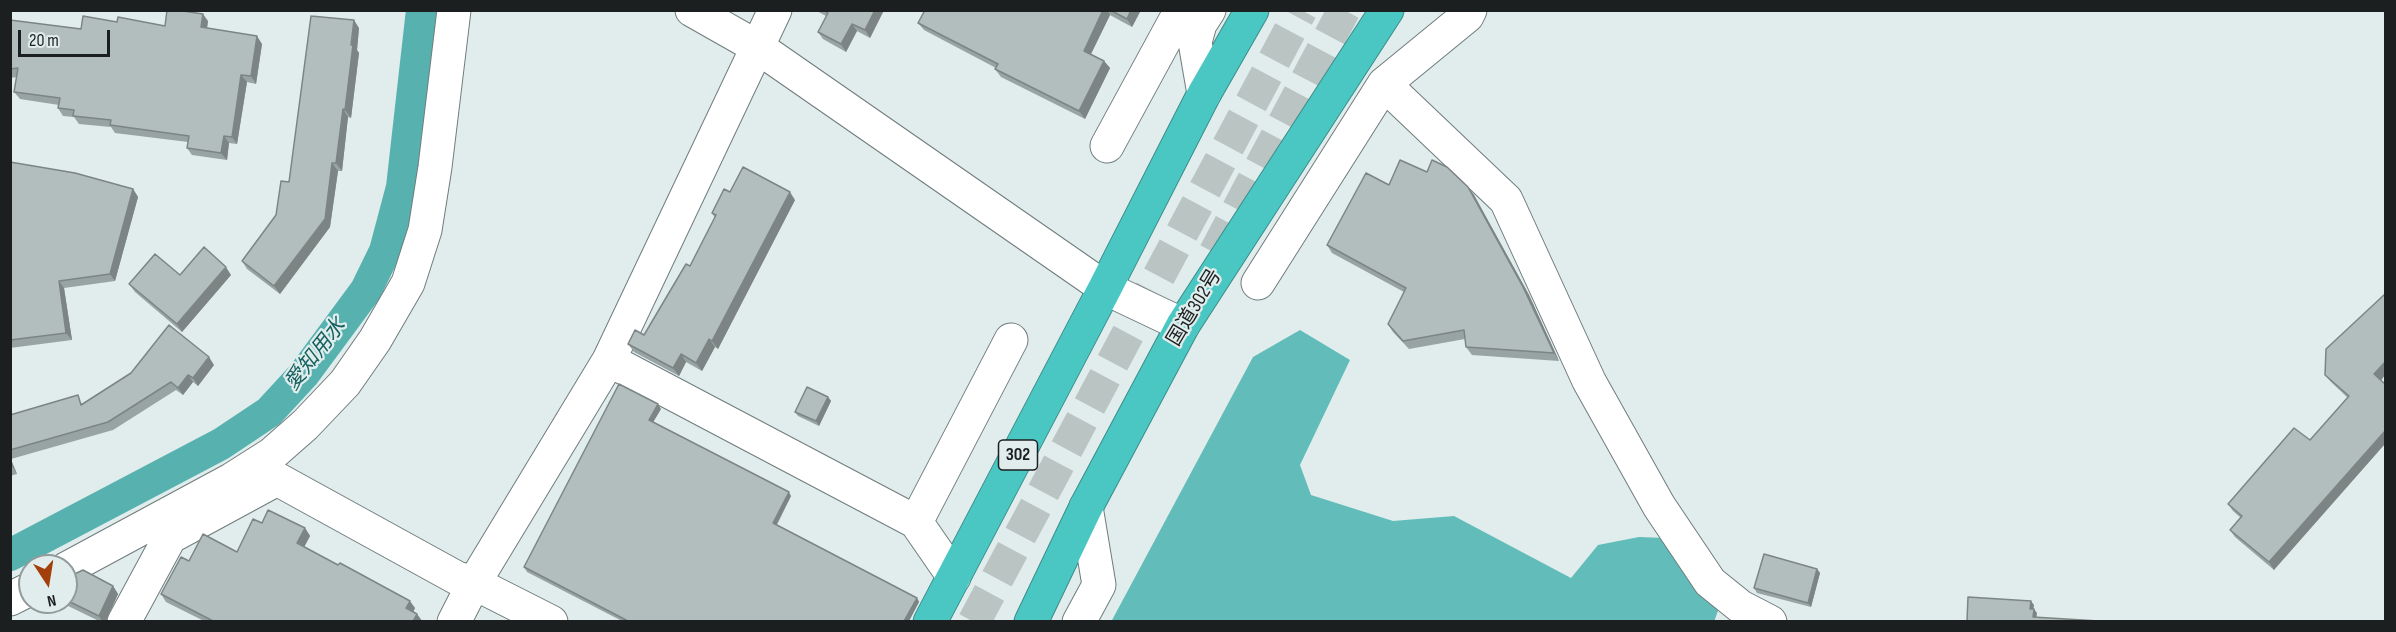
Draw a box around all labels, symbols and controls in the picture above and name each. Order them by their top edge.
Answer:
scale bar [21,18,112,56]
text: 20 m [29,30,59,51]
street label: 国道302号 [1163,265,1227,351]
water label: 愛知用水 [280,314,352,396]
road number: 302 [998,440,1038,470]
north arrow [18,554,78,614]
text: N [45,590,58,610]

